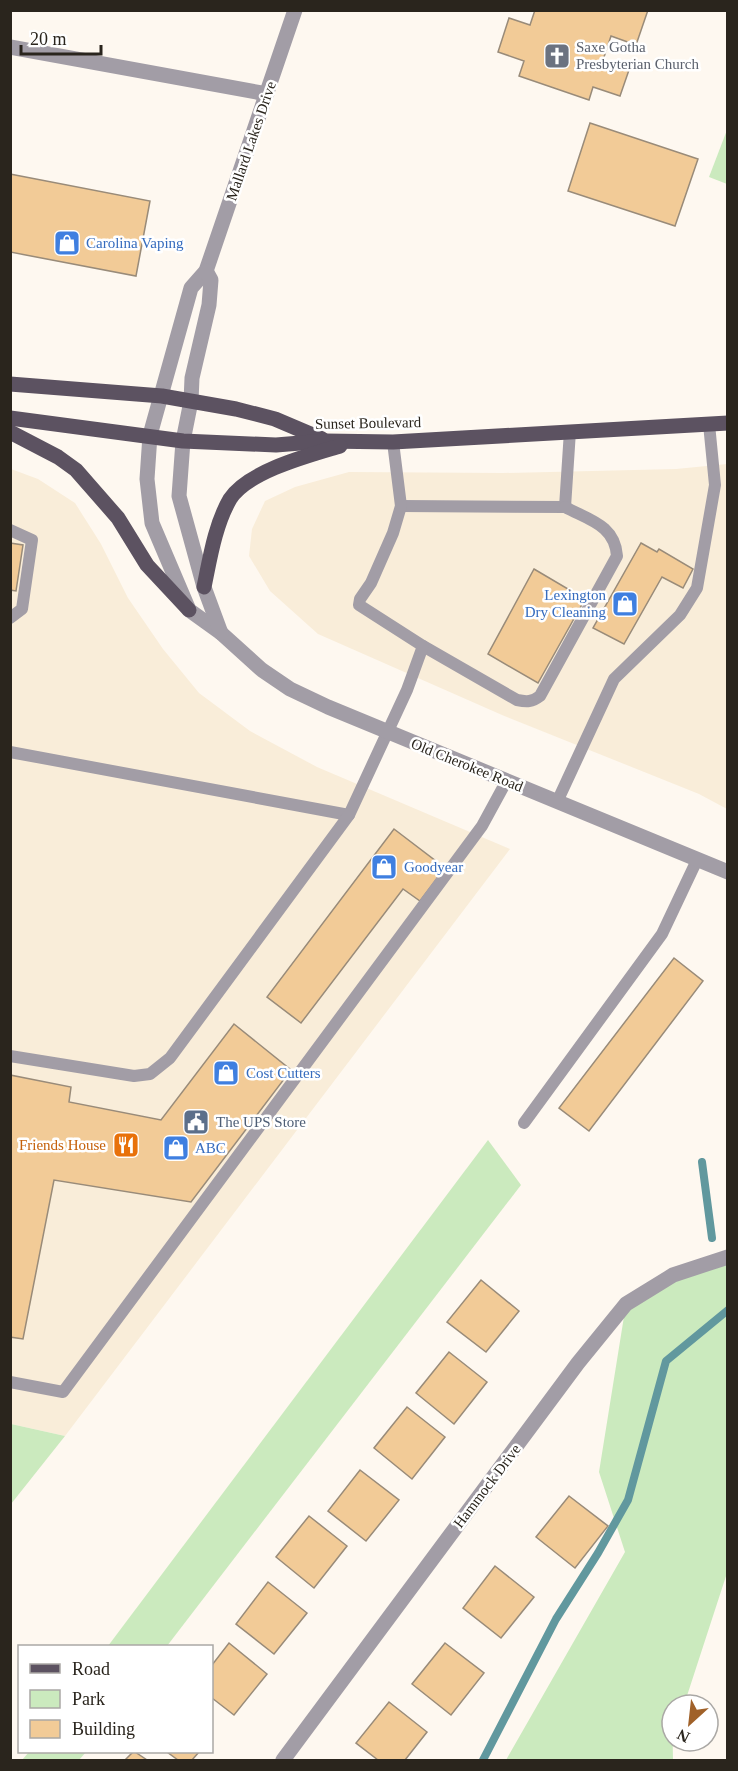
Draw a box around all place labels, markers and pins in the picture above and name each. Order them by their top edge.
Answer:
place label: Saxe Gotha Presbyterian Church [576,39,699,72]
church icon: Saxe Gotha Presbyterian Church [542,41,572,71]
shop icon: Carolina Vaping [52,228,82,258]
place label: Carolina Vaping [86,235,184,251]
place label: Lexington Dry Cleaning [525,587,606,620]
shop icon: Lexington Dry Cleaning [610,589,640,619]
shop icon: Goodyear [369,852,399,882]
place label: Goodyear [404,859,463,875]
shop icon: Cost Cutters [211,1058,241,1088]
place label: Cost Cutters [246,1065,321,1081]
public building icon: The UPS Store [181,1107,211,1137]
place label: The UPS Store [216,1114,306,1130]
restaurant icon: Friends House [111,1130,141,1160]
shop icon: ABC [161,1133,191,1163]
place label: Friends House [19,1137,106,1153]
place label: ABC [195,1140,226,1156]

